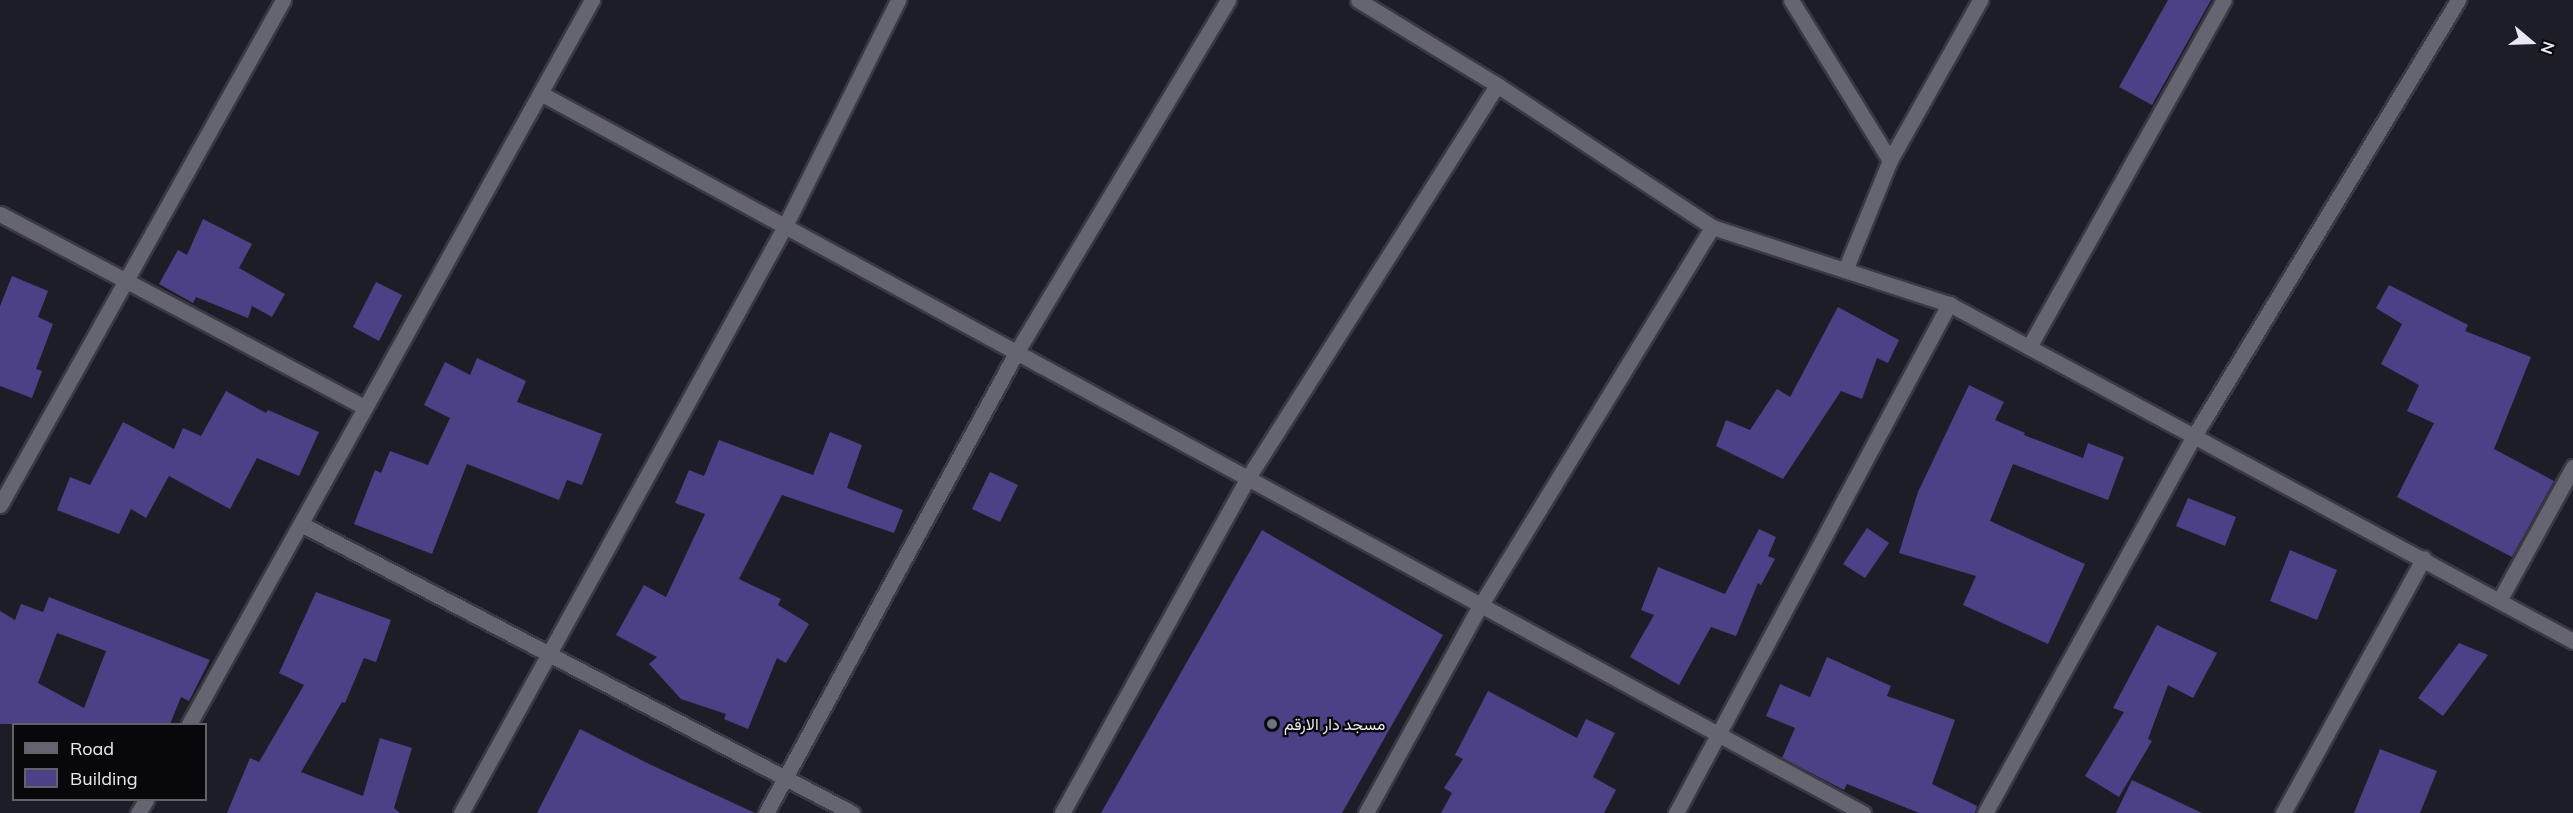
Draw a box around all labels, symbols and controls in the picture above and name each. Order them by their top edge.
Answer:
north arrow [2501,12,2561,72]
text: N [2537,39,2559,57]
place label: مسجد دار الارقم [1284,714,1385,734]
marker: مسجد دار الارقم [1265,717,1279,731]
legend [12,723,207,801]
text: Road [70,737,114,760]
text: Building [70,767,138,790]

